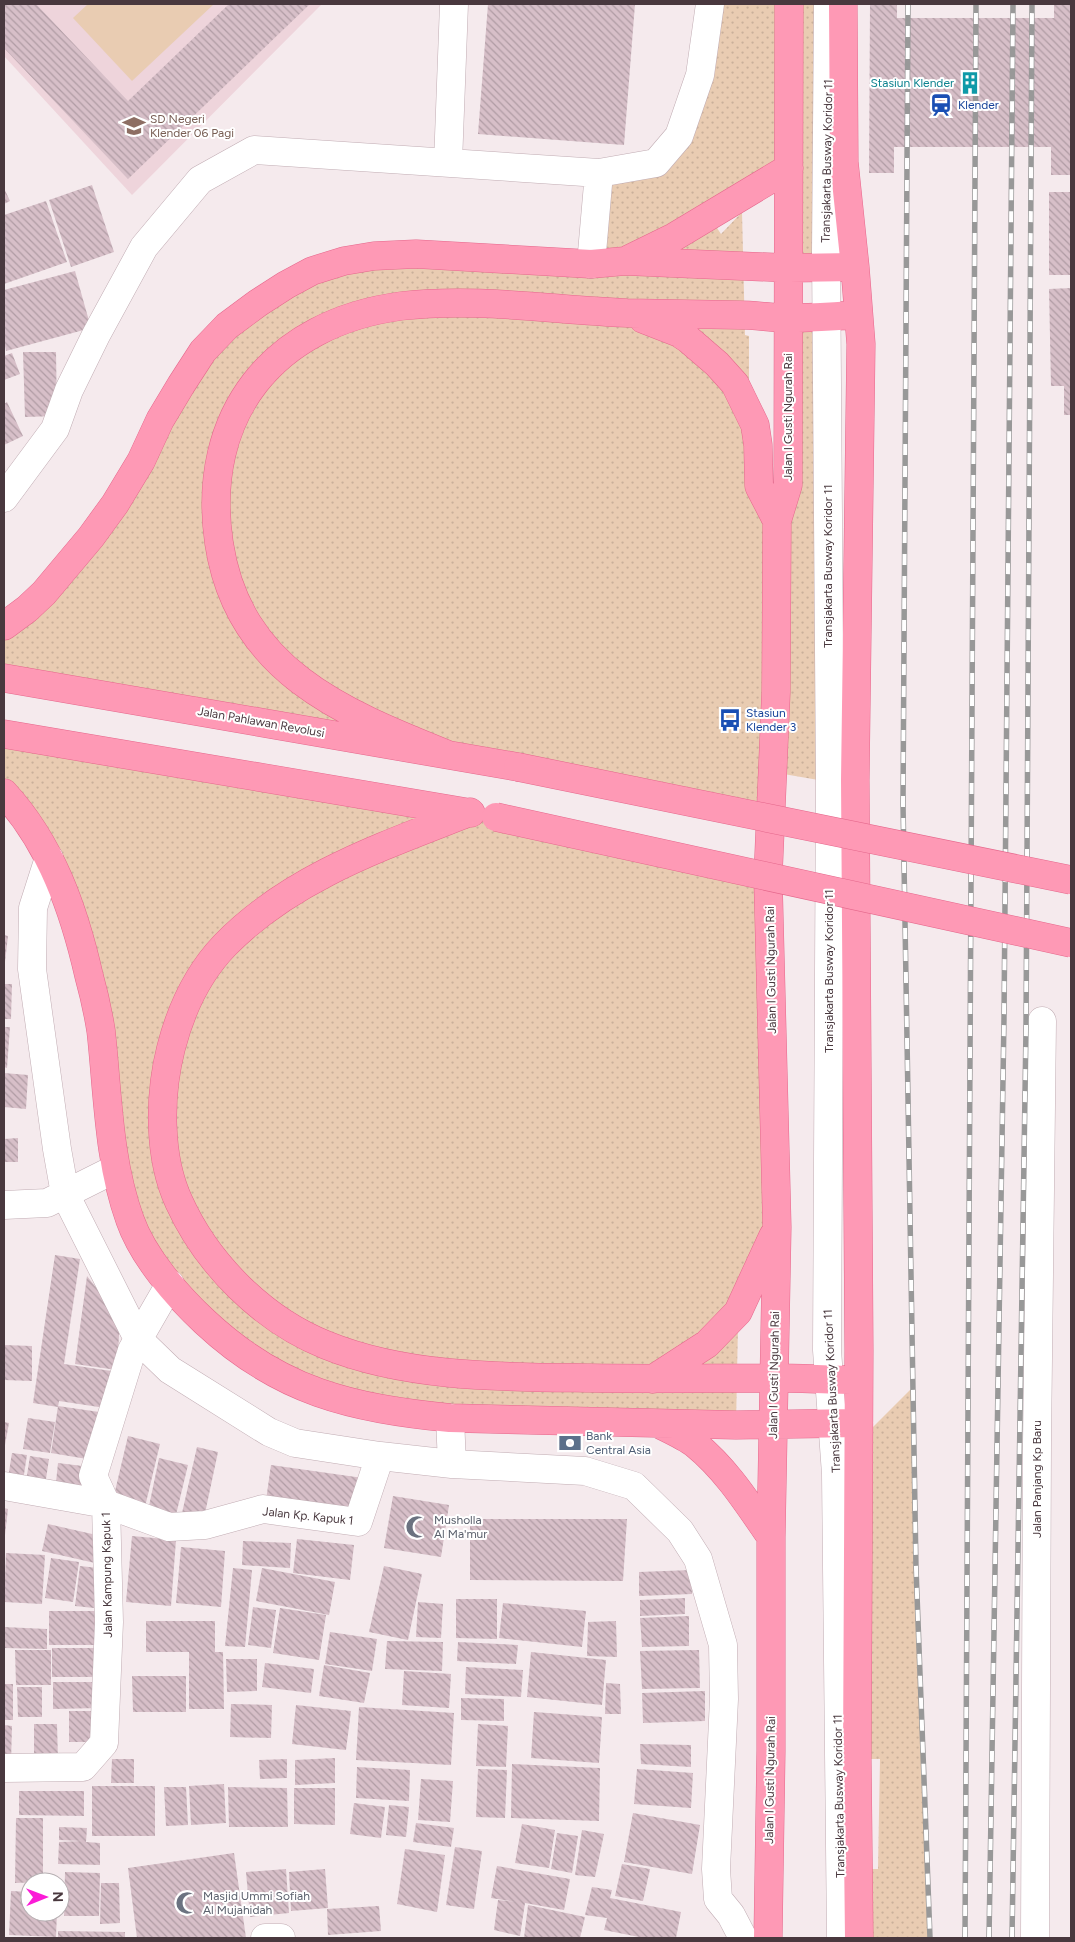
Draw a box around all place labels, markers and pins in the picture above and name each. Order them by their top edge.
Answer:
building icon: Stasiun Klender [957,70,983,96]
place label: Stasiun Klender [870,76,954,90]
station icon: Klender [928,92,954,118]
place label: Klender [958,98,999,112]
place label: SD Negeri Klender 06 Pagi [150,112,234,140]
school or university icon: SD Negeri Klender 06 Pagi [121,113,147,139]
place label: Stasiun Klender 3 [746,706,796,734]
bus stop icon: Stasiun Klender 3 [717,707,743,733]
place label: Bank Central Asia [586,1429,651,1457]
bank icon: Bank Central Asia [557,1430,583,1456]
place label: Musholla Al Ma'mur [434,1513,487,1541]
mosque icon: Musholla Al Ma'mur [404,1514,430,1540]
place label: Masjid Ummi Sofiah Al Mujahidah [203,1889,310,1917]
mosque icon: Masjid Ummi Sofiah Al Mujahidah [174,1890,200,1916]

